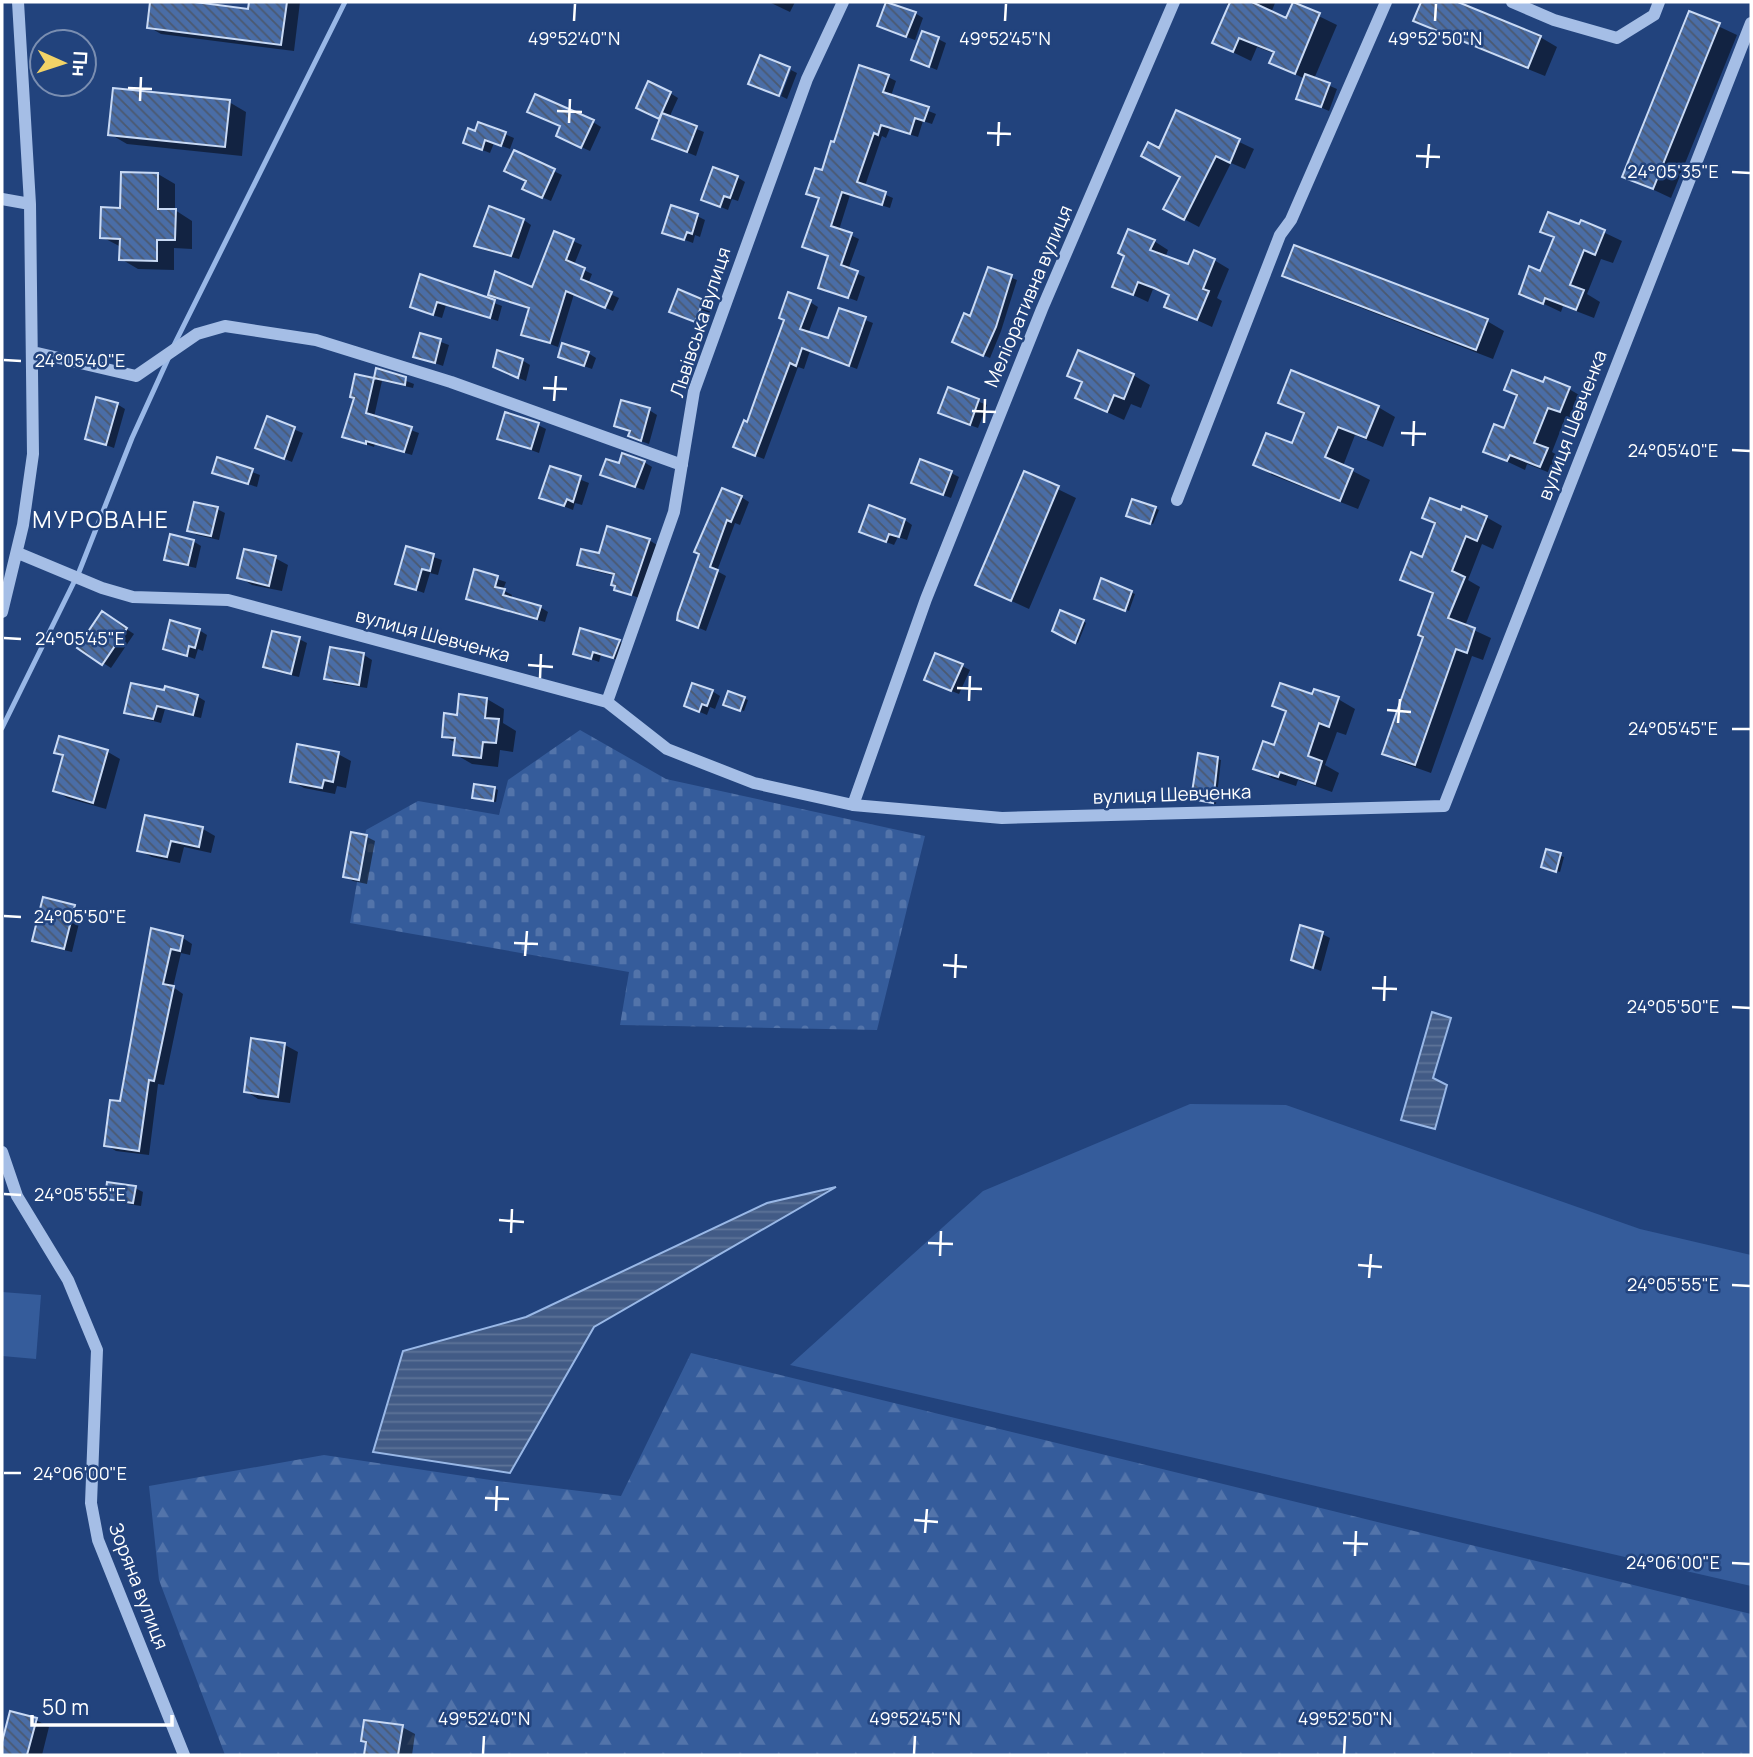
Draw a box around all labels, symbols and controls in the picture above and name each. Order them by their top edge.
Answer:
text: 49°52'40"N [528,26,620,50]
text: 49°52'45"N [959,26,1051,50]
text: 49°52'50"N [1388,26,1482,50]
north arrow [28,28,98,98]
text: Пн [66,50,94,77]
text: 24°05'35"E [1627,159,1719,183]
street label: Меліоративна вулиця [978,201,1078,391]
street label: Львівська вулиця [664,244,736,400]
street label: вулиця Шевченка [1531,346,1613,504]
text: 24°05'40"E [35,348,125,372]
text: 24°05'40"E [1628,438,1718,462]
district label: МУРОВАНЕ [32,503,170,535]
street label: вулиця Шевченка [353,602,513,668]
text: 24°05'45"E [35,626,125,650]
text: 24°05'45"E [1628,716,1718,740]
street label: вулиця Шевченка [1092,778,1252,810]
text: 24°05'50"E [34,904,126,928]
text: 24°05'50"E [1627,994,1719,1018]
text: 24°05'55"E [34,1182,126,1206]
text: 24°05'55"E [1627,1272,1719,1296]
text: 24°06'00"E [33,1461,127,1485]
street label: Зоряна вулиця [103,1519,175,1653]
text: 24°06'00"E [1626,1550,1720,1574]
scale bar [32,1684,172,1728]
text: 50 m [42,1693,89,1721]
text: 49°52'40"N [438,1706,530,1730]
text: 49°52'45"N [869,1706,961,1730]
text: 49°52'50"N [1298,1706,1392,1730]

